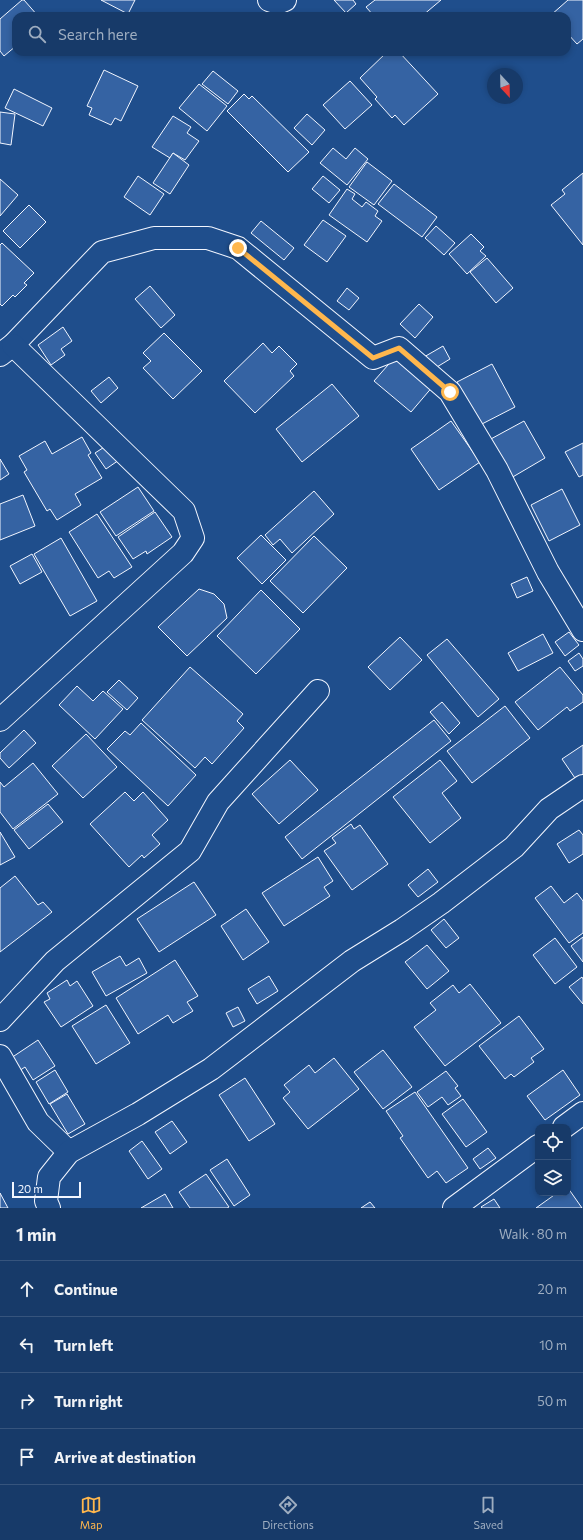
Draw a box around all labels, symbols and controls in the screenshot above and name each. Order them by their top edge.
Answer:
search box [12,12,571,56]
icon: search [26,23,48,45]
text: Search here [58,25,137,43]
north arrow [487,68,523,104]
route end [229,239,247,257]
route start [441,383,459,401]
map controls [535,1124,571,1196]
button: locate [535,1124,571,1160]
button: layers [535,1160,571,1196]
scale bar [12,1180,81,1199]
text: 20 m [18,1182,43,1195]
text: 1 min [16,1224,56,1245]
text: Walk · 80 m [499,1226,567,1242]
icon: ahead [16,1278,38,1300]
text: Continue [54,1280,118,1298]
text: 20 m [538,1281,567,1297]
icon: left [16,1334,38,1356]
text: Turn left [54,1336,113,1354]
text: 10 m [539,1337,567,1353]
icon: right [16,1390,38,1412]
text: Turn right [54,1392,123,1410]
text: 50 m [537,1393,567,1409]
icon: arrive [16,1446,38,1468]
text: Arrive at destination [54,1448,196,1466]
tab: Map [80,1494,103,1531]
tab: Directions [262,1494,314,1531]
tab: Saved [473,1494,503,1531]

